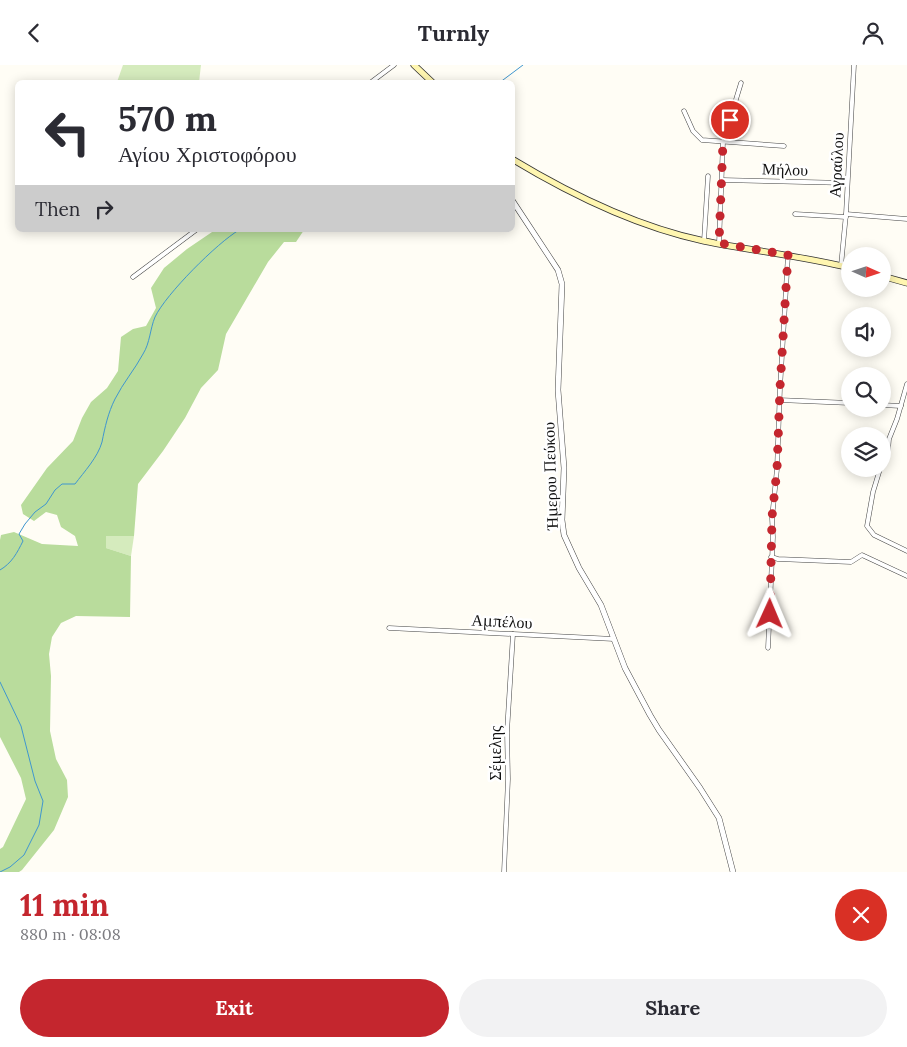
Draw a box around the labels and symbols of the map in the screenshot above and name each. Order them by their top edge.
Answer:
pin [709,99,751,141]
street label: Αγραύλου [824,132,848,198]
street label: Μήλου [762,158,809,180]
north arrow [841,247,891,297]
street label: Ήμερου Πεύκου [538,422,562,531]
position arrow [743,587,795,639]
street label: Αμπέλου [471,609,533,633]
street label: Σέμελης [485,725,505,780]

